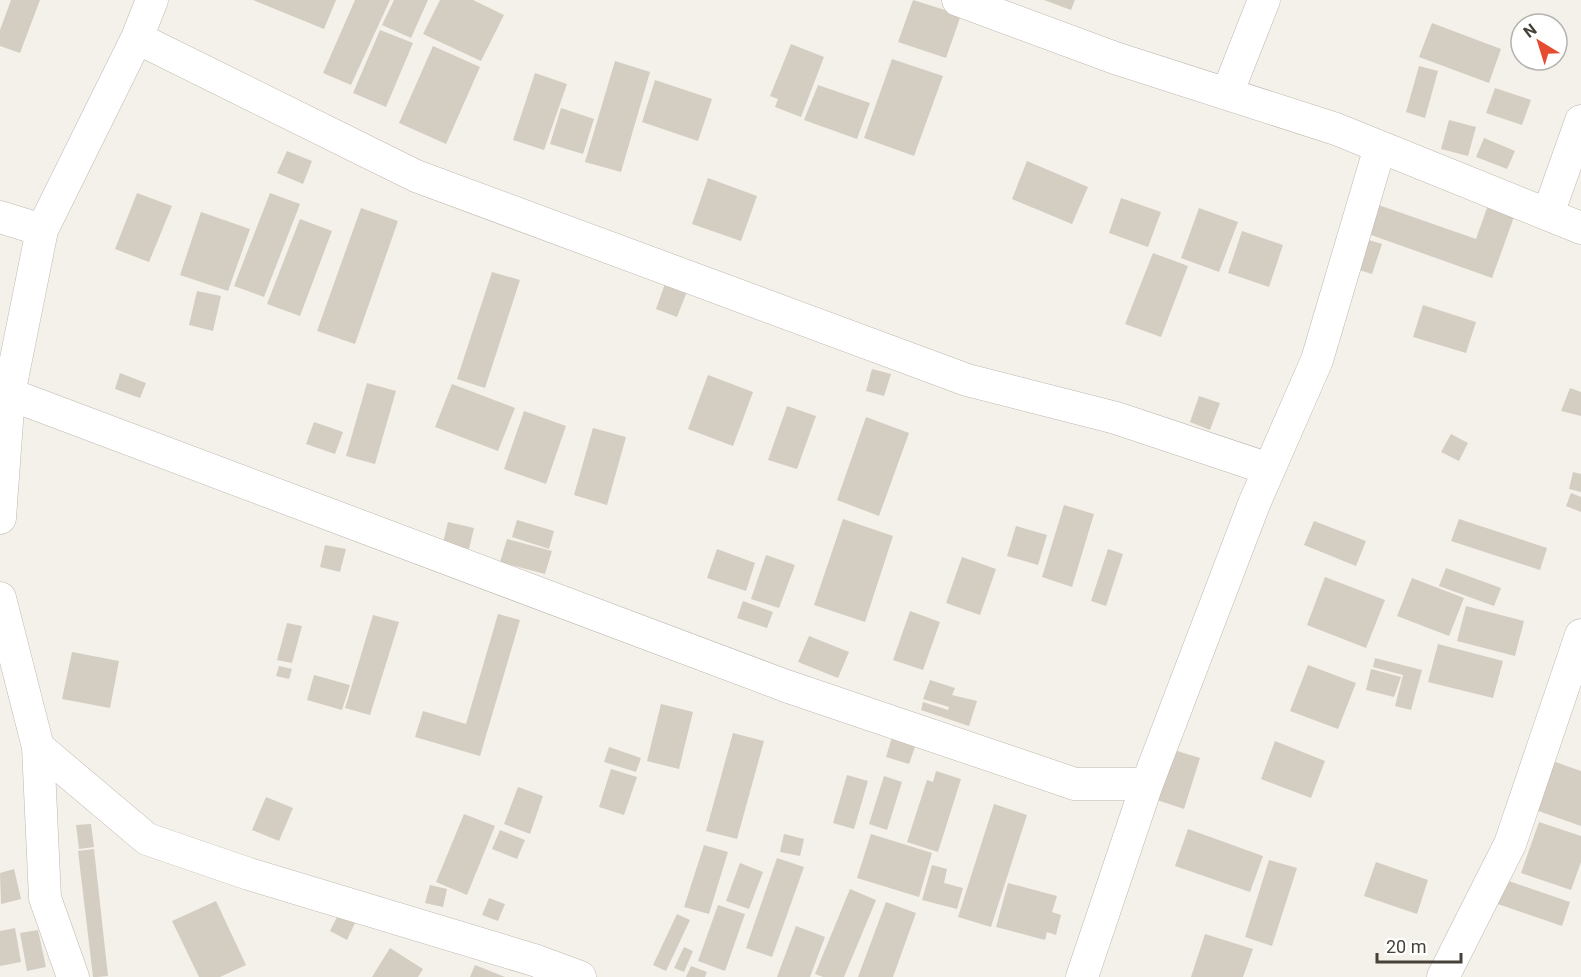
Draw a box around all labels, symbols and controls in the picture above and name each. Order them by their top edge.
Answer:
north arrow [1509,12,1569,72]
text: N [1520,20,1540,42]
scale bar [1377,926,1461,964]
text: 20 m [1386,936,1426,957]

